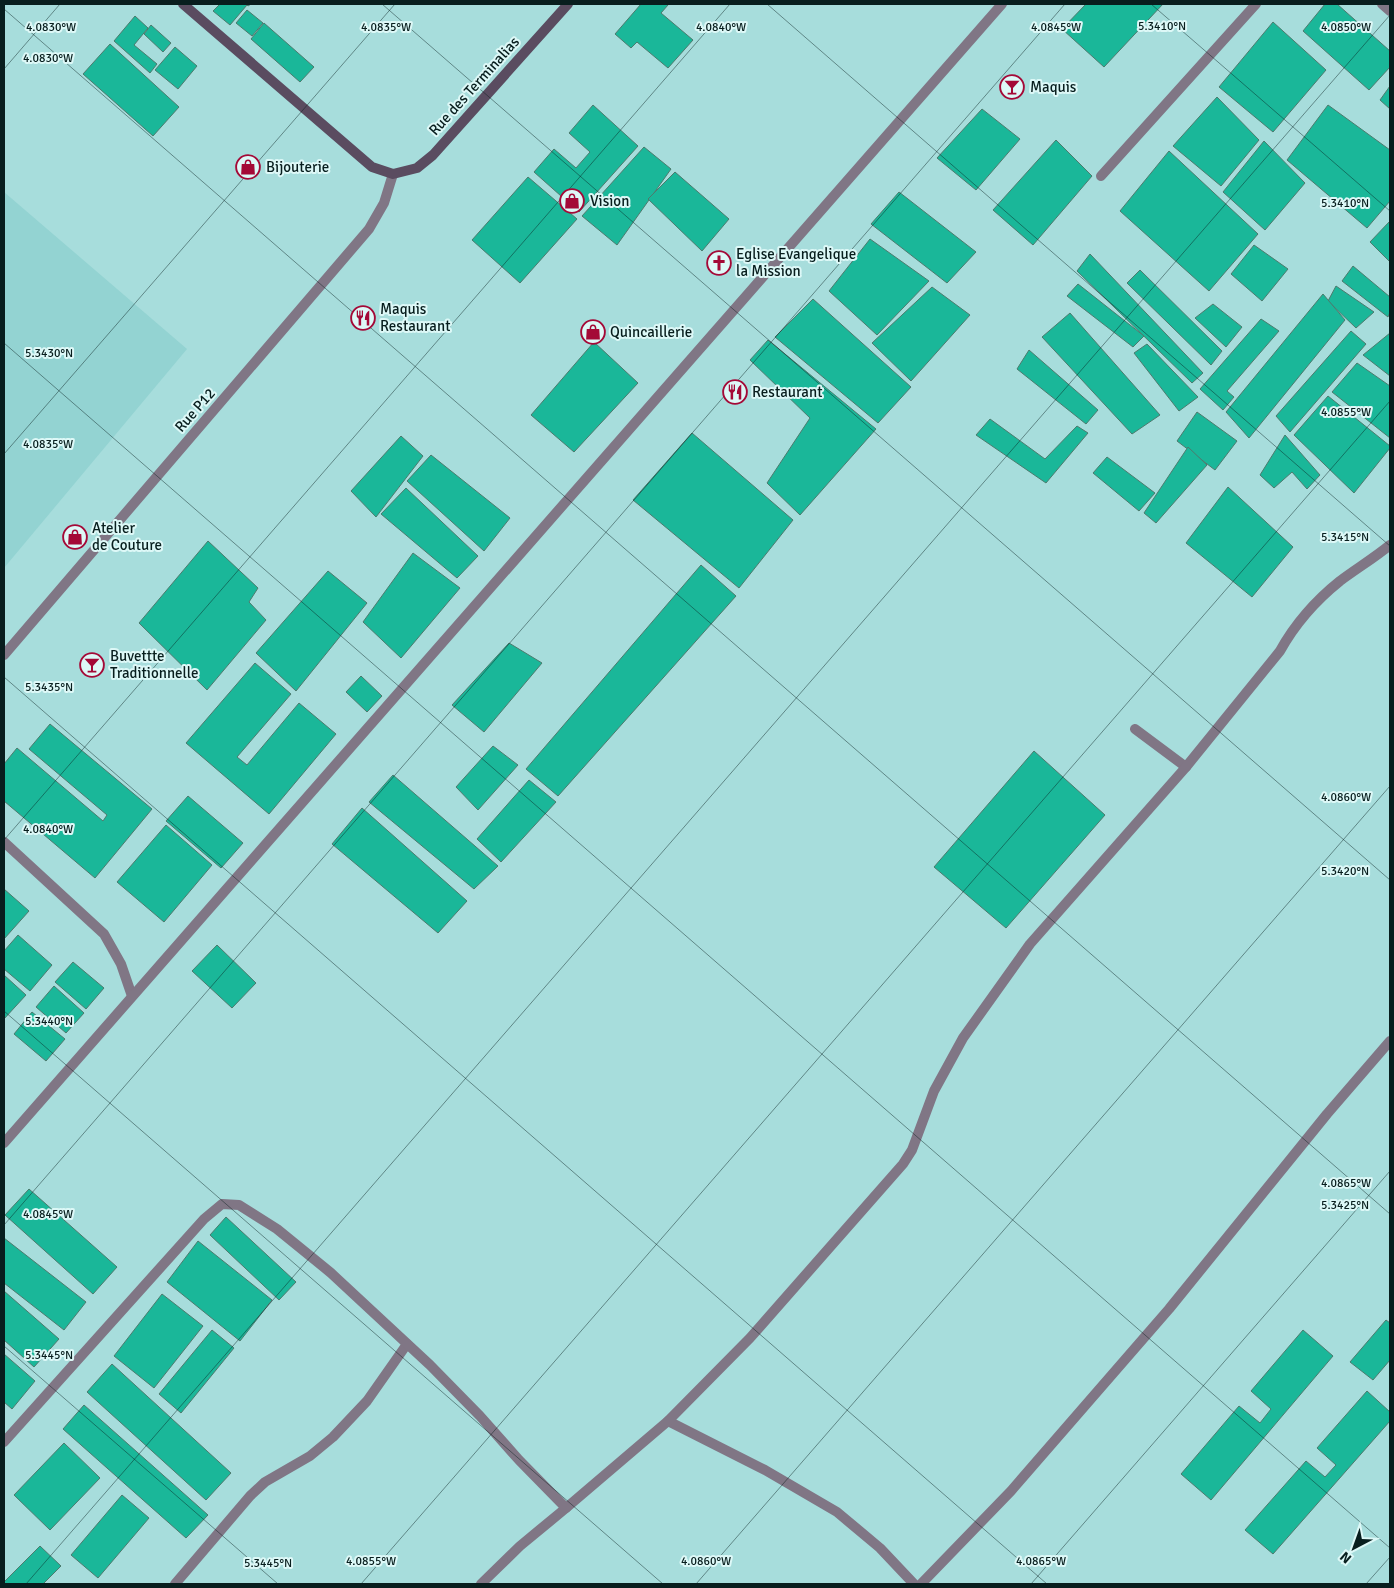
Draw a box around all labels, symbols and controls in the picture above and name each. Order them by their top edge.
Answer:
text: 5.3410°N [1138,19,1186,34]
text: 4.0830°W [26,20,76,35]
text: 4.0835°W [361,20,411,35]
text: 4.0840°W [696,20,746,35]
text: 4.0845°W [1031,20,1081,35]
text: 4.0850°W [1321,20,1371,35]
street label: Rue des Terminalias [425,33,523,139]
text: 4.0830°W [23,51,73,66]
bar icon: Maquis [999,74,1025,100]
place label: Maquis [1030,78,1077,96]
shop icon: Bijouterie [235,154,261,180]
place label: Bijouterie [266,158,329,176]
shop icon: Vision [559,188,585,214]
place label: Vision [590,192,629,210]
text: 5.3410°N [1321,196,1369,211]
place label: Eglise Evangelique la Mission [736,245,856,280]
church icon: Eglise Evangelique la Mission [706,250,732,276]
place label: Maquis Restaurant [380,300,450,335]
restaurant icon: Maquis Restaurant [350,305,376,331]
shop icon: Quincaillerie [580,319,606,345]
place label: Quincaillerie [610,323,692,341]
text: 5.3430°N [25,346,73,361]
restaurant icon: Restaurant [722,379,748,405]
place label: Restaurant [752,383,822,401]
street label: Rue P12 [171,384,219,436]
text: 4.0855°W [1321,405,1371,420]
text: 4.0835°W [23,437,73,452]
place label: Atelier de Couture [92,519,162,554]
shop icon: Atelier de Couture [62,524,88,550]
text: 5.3415°N [1321,530,1369,545]
place label: Buvettte Traditionnelle [110,647,199,682]
bar icon: Buvettte Traditionnelle [79,652,105,678]
text: 5.3435°N [25,680,73,695]
text: 4.0860°W [1321,790,1371,805]
text: 4.0840°W [23,822,73,837]
text: 5.3420°N [1321,864,1369,879]
text: 5.3440°N [25,1014,73,1029]
text: 4.0865°W [1321,1176,1371,1191]
text: 5.3425°N [1321,1198,1369,1213]
text: 4.0845°W [23,1207,73,1222]
text: 5.3445°N [25,1348,73,1363]
north arrow [1329,1523,1379,1573]
text: N [1337,1548,1355,1567]
text: 4.0855°W [346,1554,396,1569]
text: 4.0860°W [681,1554,731,1569]
text: 4.0865°W [1016,1554,1066,1569]
text: 5.3445°N [244,1556,292,1571]

